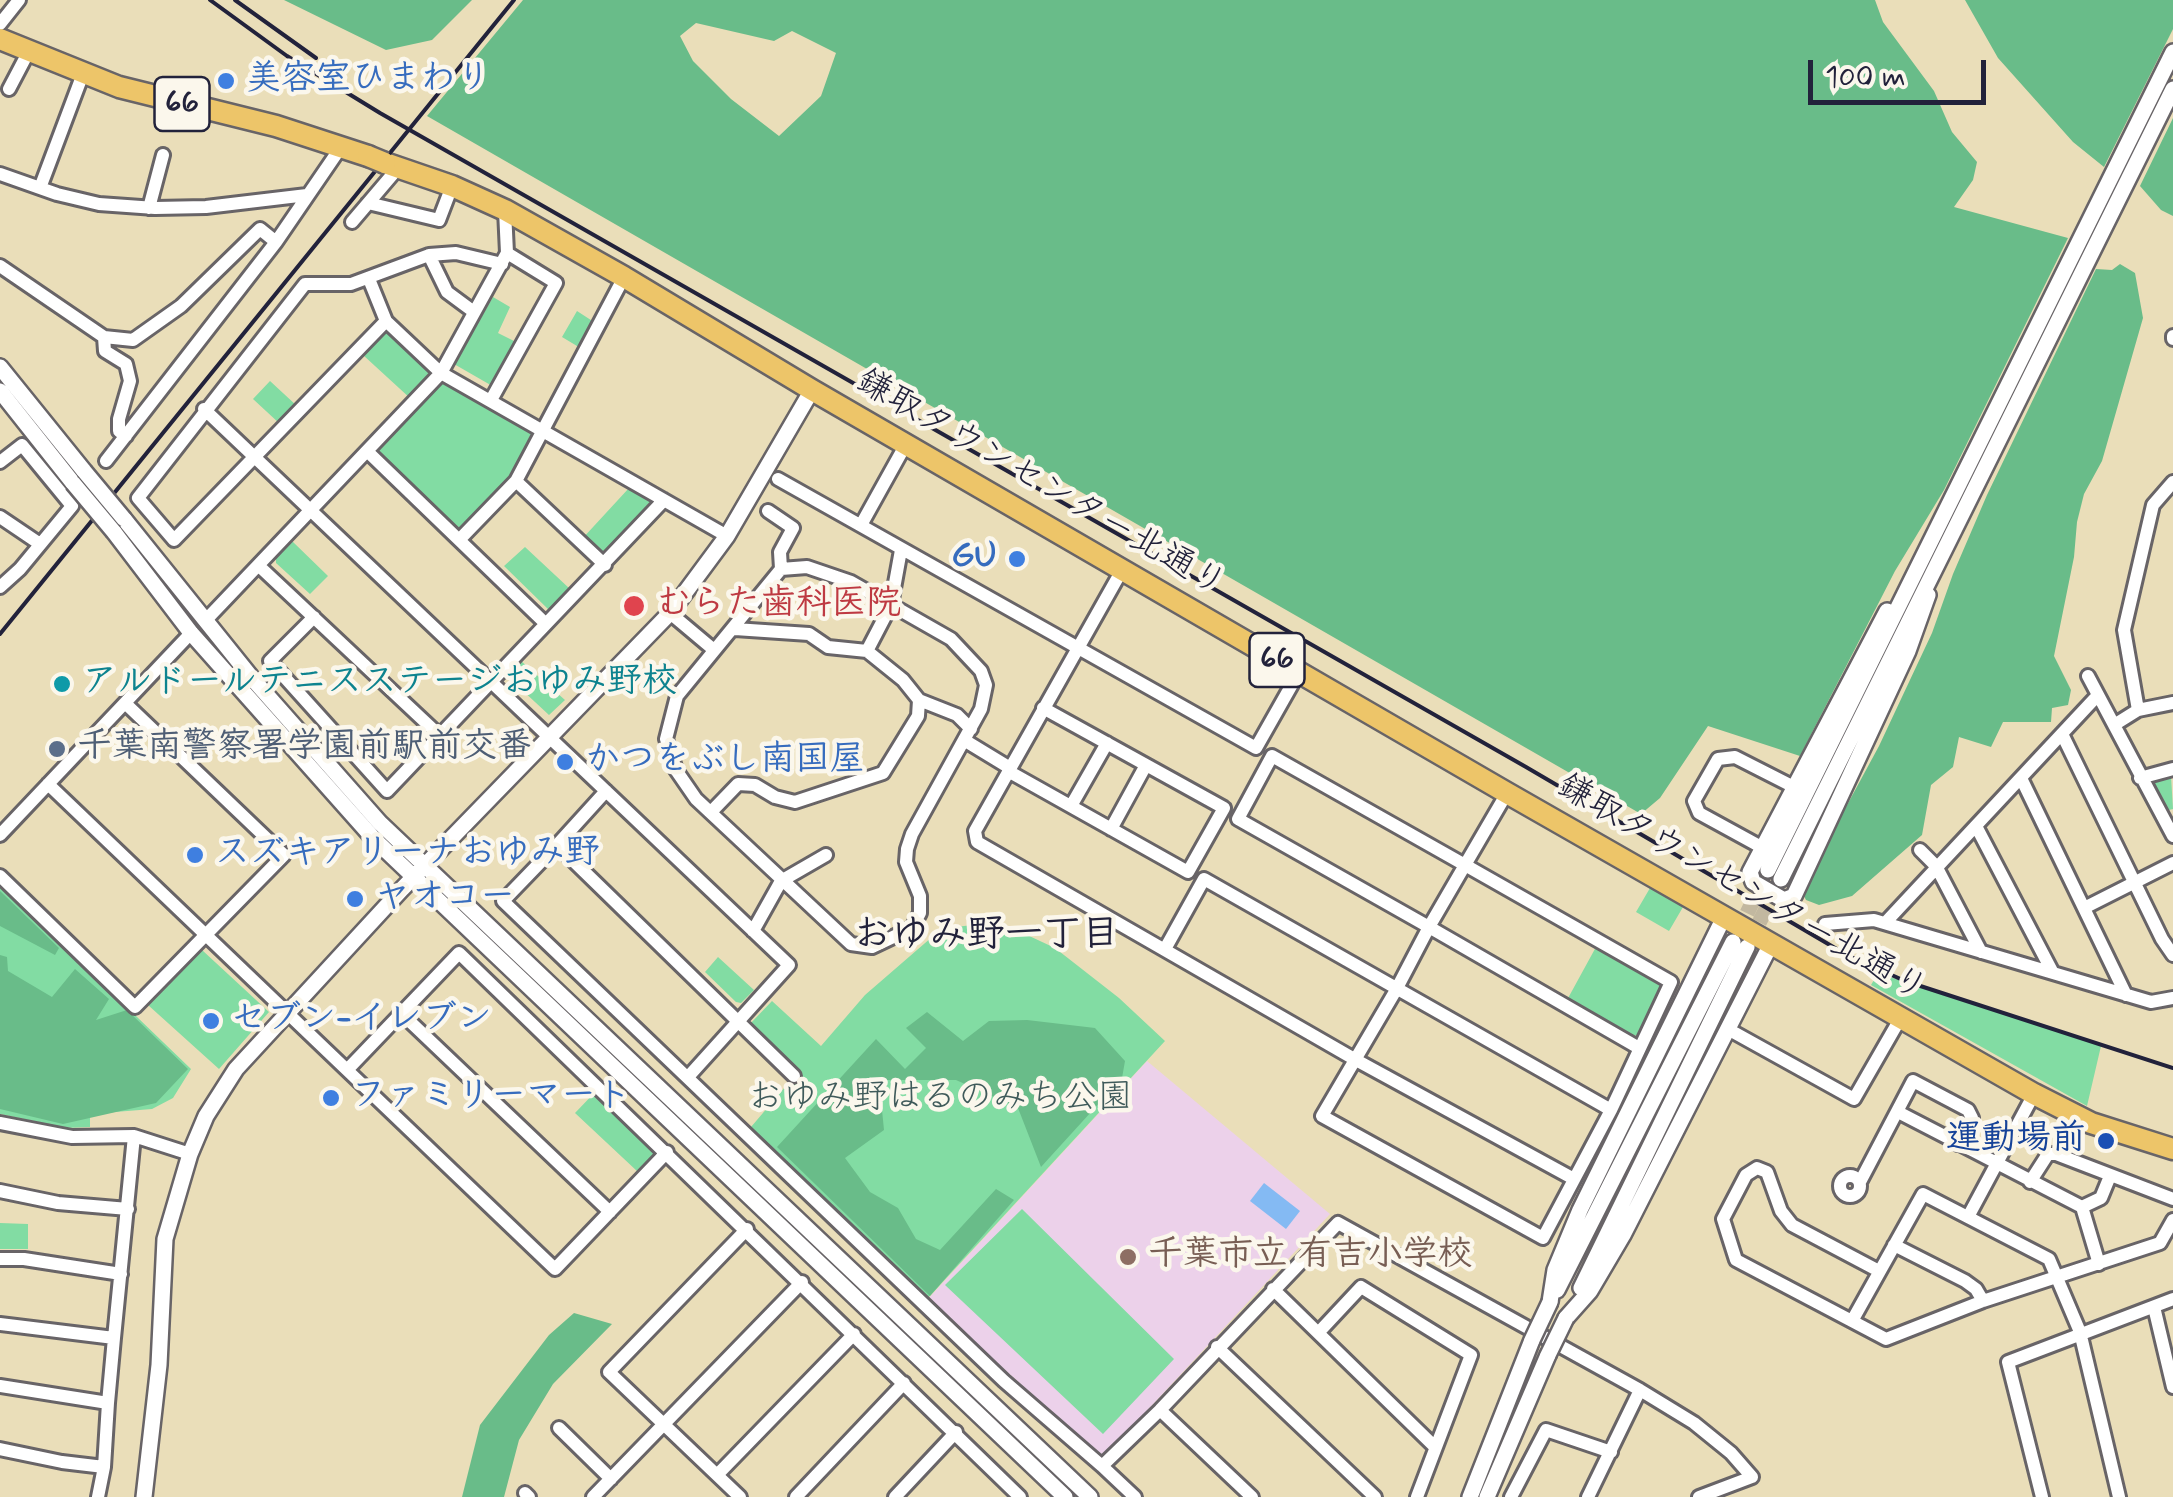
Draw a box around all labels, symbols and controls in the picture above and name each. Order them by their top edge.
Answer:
scale bar [1813,40,1990,102]
text: 100 m [1825,58,1906,97]
place label: 美容室ひまわり [246,60,491,102]
marker: 美容室ひまわり [215,70,237,92]
road number: 66 [154,77,210,131]
street label: 鎌取タウンセンター北通り [848,362,1232,608]
place label: GU [951,538,997,580]
marker: GU [1006,548,1028,570]
place label: むらた歯科医院 [656,585,901,627]
marker: むらた歯科医院 [621,593,647,619]
road number: 66 [1250,633,1304,687]
place label: アルドールテニスステージおゆみ野校 [82,663,677,705]
marker: アルドールテニスステージおゆみ野校 [51,673,73,695]
place label: 千葉南警察署学園前駅前交番 [77,728,532,770]
marker: 千葉南警察署学園前駅前交番 [46,738,68,760]
place label: かつをぶし南国屋 [585,741,865,783]
marker: かつをぶし南国屋 [554,751,576,773]
street label: 鎌取タウンセンター北通り [1549,767,1933,1013]
place label: スズキアリーナおゆみ野 [215,834,600,876]
marker: スズキアリーナおゆみ野 [184,844,206,866]
place label: ヤオコー [375,878,515,920]
marker: ヤオコー [344,888,366,910]
district label: おゆみ野一丁目 [853,914,1119,960]
place label: セブン-イレブン [231,1000,492,1042]
marker: セブン-イレブン [200,1010,222,1032]
place label: ファミリーマート [351,1077,631,1119]
park label: おゆみ野はるのみち公園 [748,1079,1132,1121]
marker: ファミリーマート [320,1087,342,1109]
place label: 運動場前 [1946,1120,2086,1162]
marker: 運動場前 [2095,1130,2117,1152]
place label: 千葉市立 有吉小学校 [1148,1236,1472,1278]
marker: 千葉市立 有吉小学校 [1117,1246,1139,1268]

